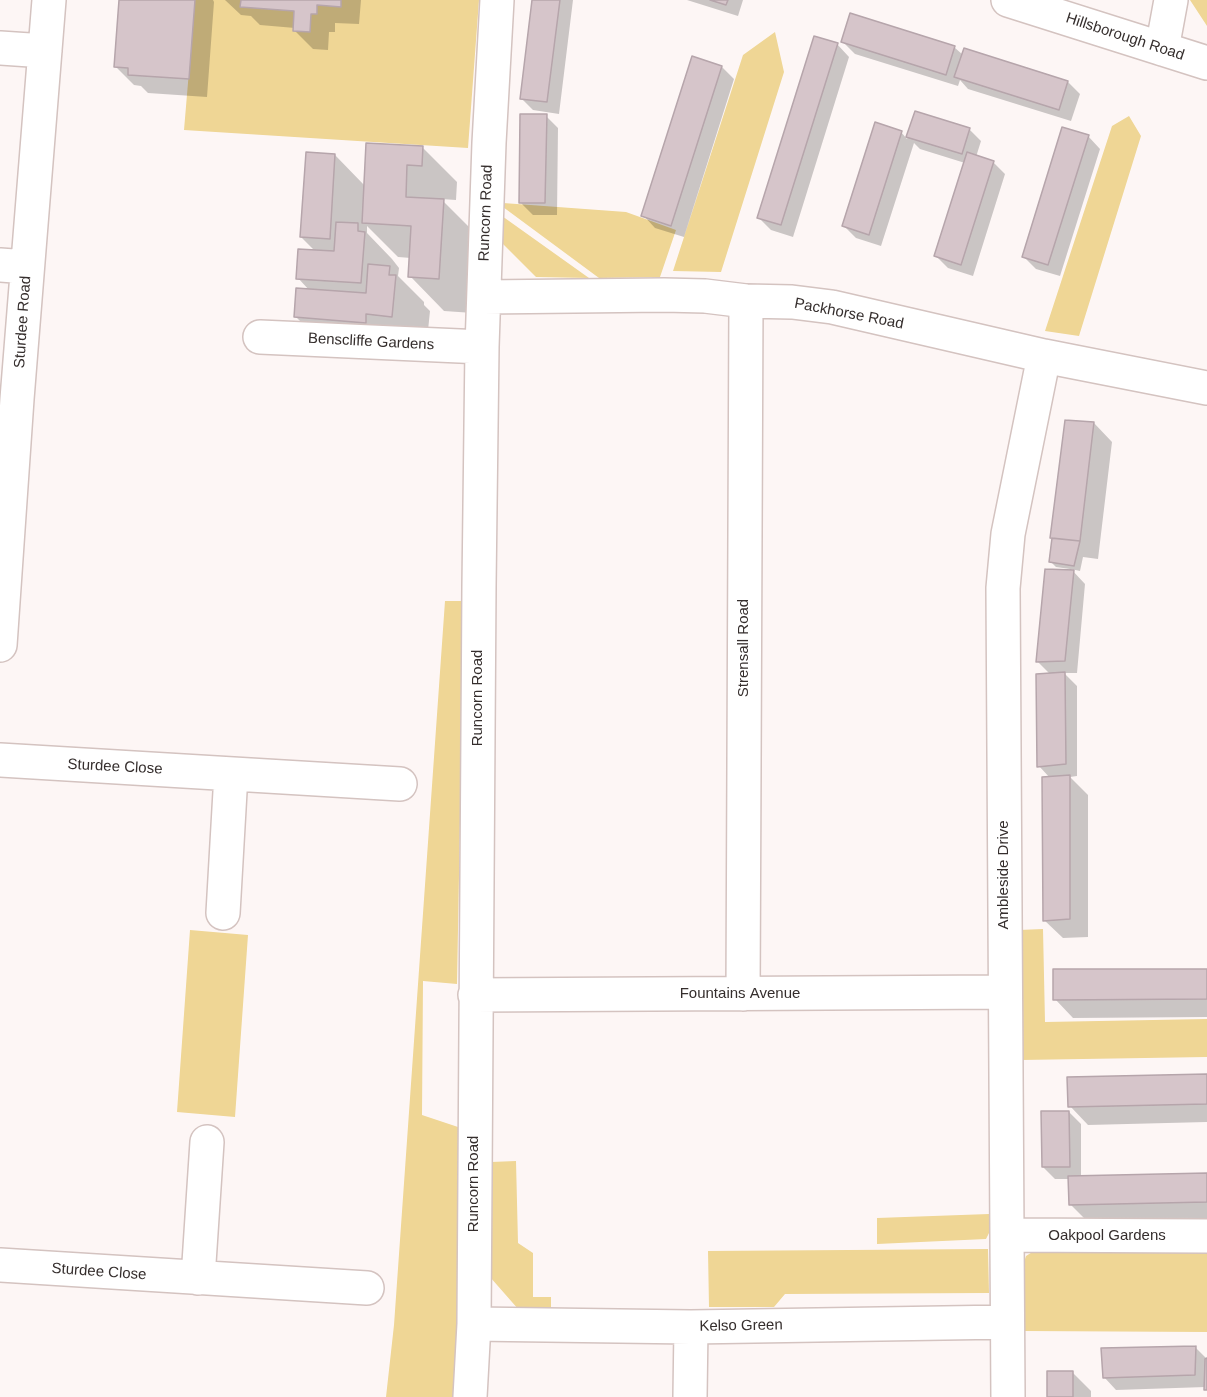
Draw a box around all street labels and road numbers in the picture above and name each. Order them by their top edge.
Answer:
street label: Hillsborough Road [1064,9,1186,65]
street label: Runcorn Road [475,164,497,262]
street label: Sturdee Road [11,275,35,369]
street label: Packhorse Road [793,295,905,333]
street label: Benscliffe Gardens [307,330,435,354]
street label: Strensall Road [735,599,753,697]
street label: Runcorn Road [469,650,487,746]
street label: Sturdee Close [67,756,163,778]
street label: Ambleside Drive [995,820,1013,930]
street label: Fountains Avenue [680,985,800,1003]
street label: Runcorn Road [465,1136,483,1232]
street label: Oakpool Gardens [1048,1227,1166,1245]
street label: Sturdee Close [51,1260,147,1284]
street label: Kelso Green [699,1316,783,1336]

